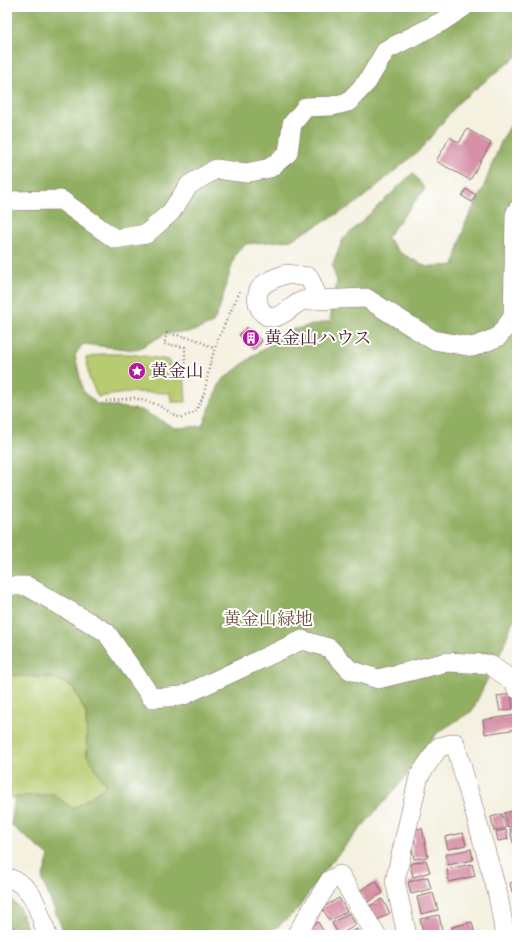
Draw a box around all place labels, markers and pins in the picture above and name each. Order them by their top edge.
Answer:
place label: 黄金山ハウス [264,326,371,349]
building icon: 黄金山ハウス [241,328,261,348]
place label: 黄金山 [150,359,204,382]
place icon: 黄金山 [127,361,147,381]

